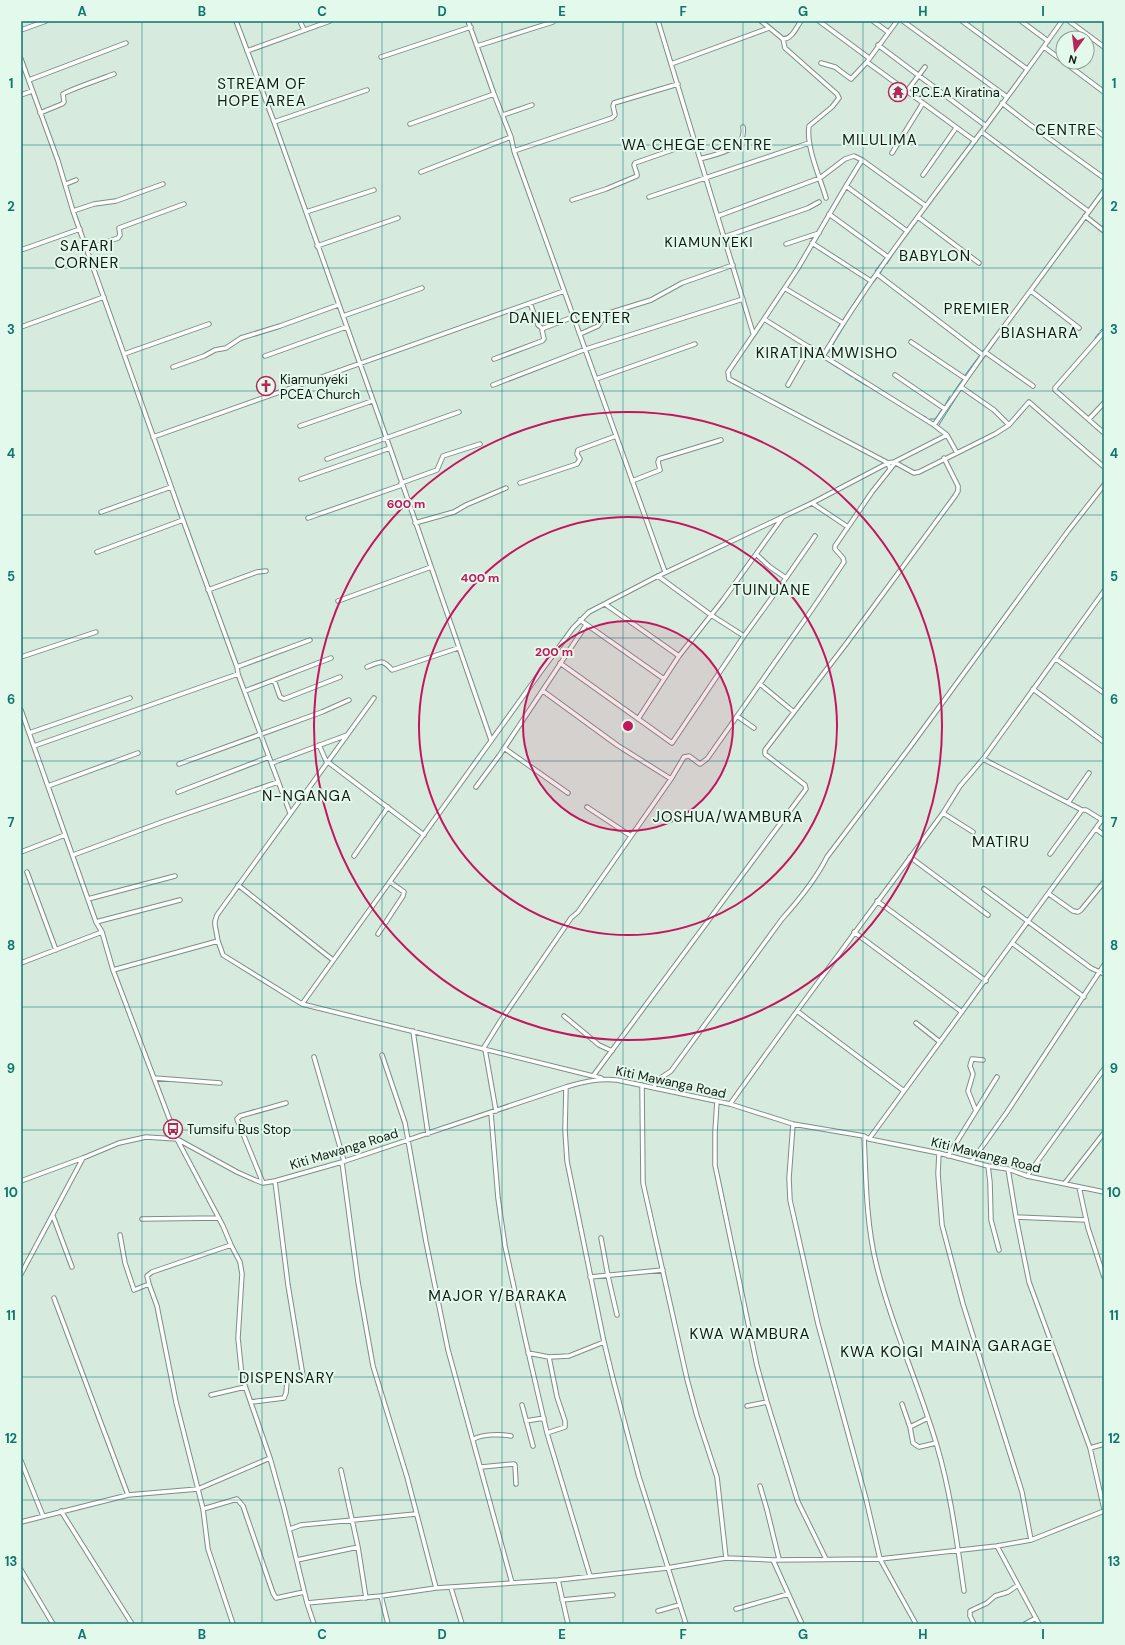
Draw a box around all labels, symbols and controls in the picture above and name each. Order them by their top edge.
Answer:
text: A [77,3,87,20]
text: B [198,3,206,20]
text: C [317,3,327,20]
text: D [437,3,447,20]
text: E [558,3,566,20]
text: F [679,3,687,20]
text: G [798,3,808,20]
text: H [918,3,928,20]
text: I [1041,3,1045,20]
north arrow [1055,30,1095,70]
text: N [1067,52,1078,67]
district label: STREAM OF HOPE AREA [217,74,307,111]
text: 1 [9,75,13,92]
text: 1 [1112,75,1116,92]
temple icon: P.C.E.A Kiratina [887,81,909,103]
place label: P.C.E.A Kiratina [912,84,1000,101]
district label: CENTRE [1035,120,1097,140]
district label: MILULIMA [842,130,918,150]
district label: WA CHEGE CENTRE [621,135,773,155]
text: 2 [7,198,15,215]
text: 2 [1110,198,1118,215]
district label: KIAMUNYEKI [665,233,753,251]
district label: SAFARI CORNER [54,236,120,273]
district label: BABYLON [899,246,971,266]
district label: PREMIER [944,299,1010,319]
district label: DANIEL CENTER [509,308,631,328]
text: 3 [7,321,15,338]
text: 3 [1110,321,1118,338]
district label: BIASHARA [1001,323,1079,343]
district label: KIRATINA MWISHO [756,343,898,363]
place label: Kiamunyeki PCEA Church [280,371,360,403]
church icon: Kiamunyeki PCEA Church [255,375,277,397]
text: 4 [7,445,15,462]
text: 4 [1110,445,1118,462]
text: 600 m [387,496,425,512]
text: 5 [7,568,15,585]
text: 5 [1110,568,1118,585]
text: 400 m [461,570,499,586]
district label: TUINUANE [733,580,811,600]
text: 200 m [535,644,573,660]
text: 6 [7,691,15,708]
text: 6 [1110,691,1118,708]
centre of rings [621,719,635,733]
district label: N-NGANGA [262,786,352,806]
district label: JOSHUA/WAMBURA [652,807,804,827]
text: 7 [8,814,15,831]
text: 7 [1111,814,1118,831]
district label: MATIRU [972,832,1030,852]
text: 8 [7,937,15,954]
text: 8 [1110,937,1118,954]
text: 9 [7,1060,15,1077]
text: 9 [1110,1060,1118,1077]
street label: Kiti Mawanga Road [614,1062,728,1102]
bus stop icon: Tumsifu Bus Stop [162,1118,184,1140]
place label: Tumsifu Bus Stop [187,1121,291,1138]
street label: Kiti Mawanga Road [288,1124,400,1174]
street label: Kiti Mawanga Road [929,1133,1043,1177]
text: 10 [4,1184,18,1201]
text: 10 [1107,1184,1121,1201]
district label: MAJOR Y/BARAKA [428,1286,568,1306]
text: 11 [6,1307,16,1324]
text: 11 [1109,1307,1119,1324]
district label: KWA WAMBURA [690,1324,810,1344]
district label: MAINA GARAGE [931,1336,1053,1356]
district label: KWA KOIGI [840,1342,924,1362]
district label: DISPENSARY [239,1368,335,1388]
text: 12 [5,1430,17,1447]
text: 12 [1108,1430,1120,1447]
text: 13 [5,1553,17,1570]
text: 13 [1108,1553,1120,1570]
text: A [77,1626,87,1643]
text: B [198,1626,206,1643]
text: C [317,1626,327,1643]
text: D [437,1626,447,1643]
text: E [558,1626,566,1643]
text: F [679,1626,687,1643]
text: G [798,1626,808,1643]
text: H [918,1626,928,1643]
text: I [1041,1626,1045,1643]

